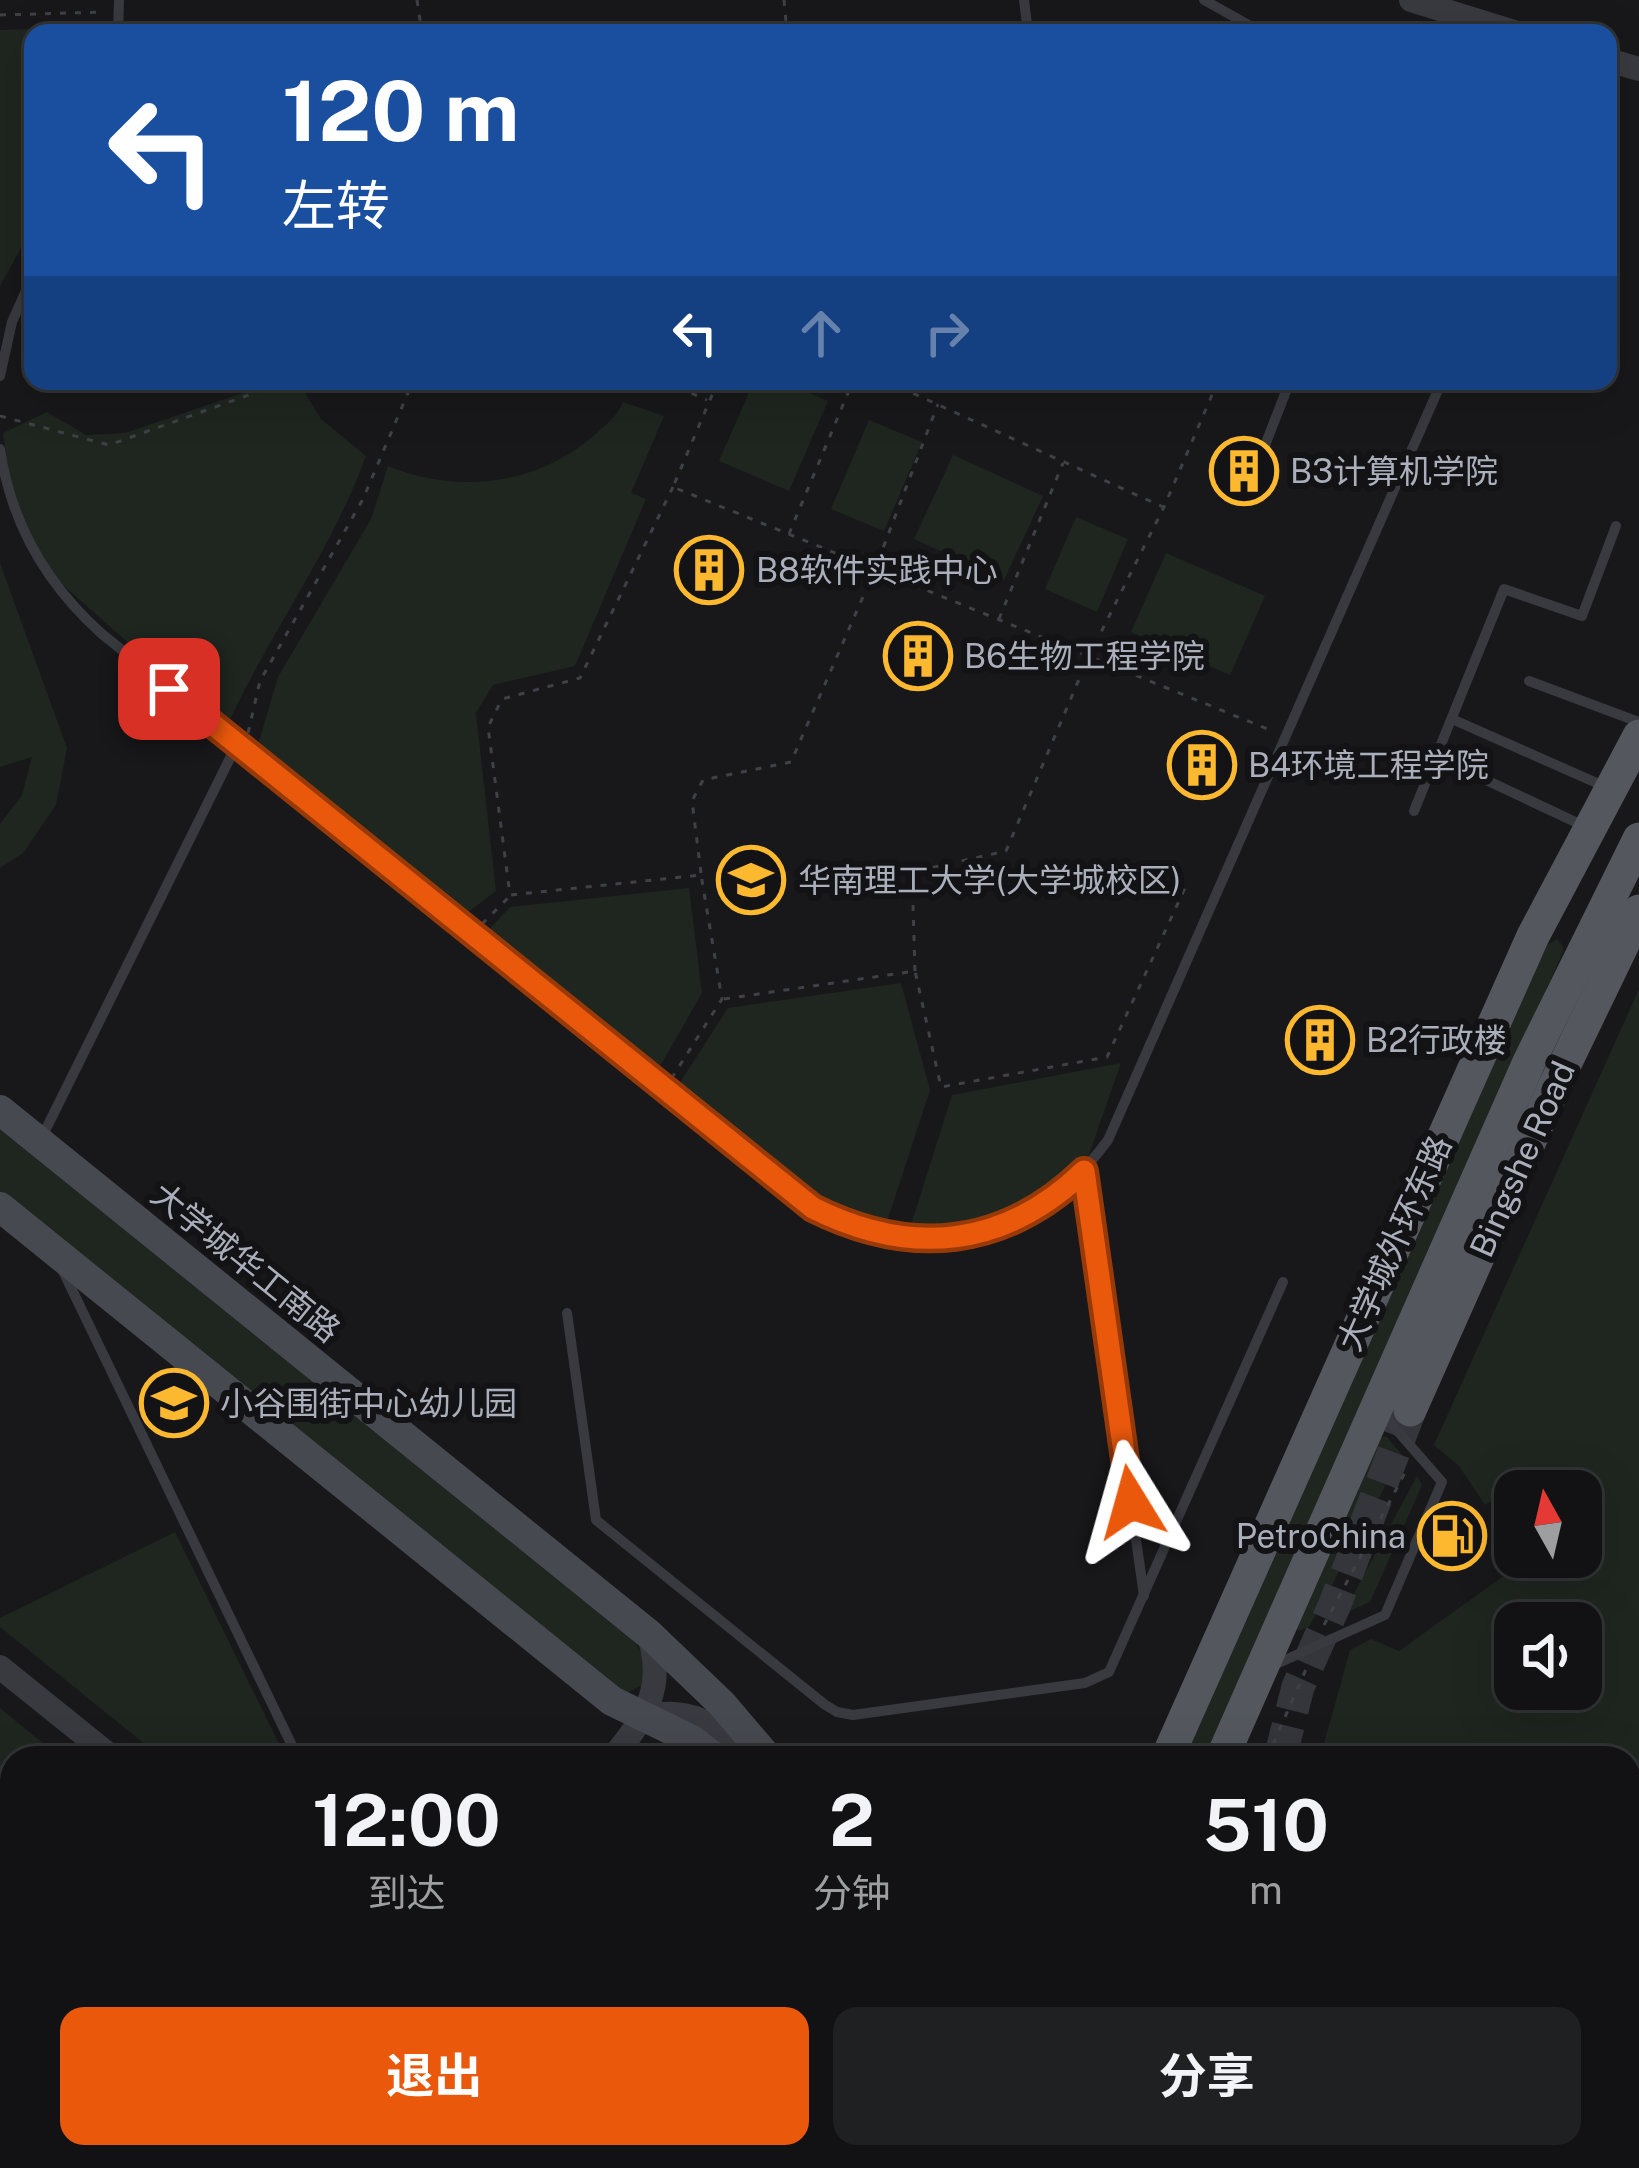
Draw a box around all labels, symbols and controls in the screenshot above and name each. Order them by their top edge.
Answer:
text: 120 m [282,61,520,160]
icon: left [84,72,240,228]
text: 左转 [282,174,390,237]
icon: left [662,300,728,366]
icon: ahead [788,300,854,366]
icon: right [914,300,980,366]
building icon: B3计算机学院 [1209,436,1279,506]
place label: B3计算机学院 [1290,452,1498,490]
building icon: B8软件实践中心 [674,535,744,605]
place label: B8软件实践中心 [756,551,998,589]
building icon: B6生物工程学院 [883,621,953,691]
place label: B6生物工程学院 [964,637,1205,675]
pin [118,638,220,740]
icon: arrive [136,656,202,722]
building icon: B4环境工程学院 [1167,730,1237,800]
place label: B4环境工程学院 [1248,746,1489,784]
school or university icon: 华南理工大学(大学城校区) [716,845,786,915]
place label: 华南理工大学(大学城校区) [798,861,1181,899]
building icon: B2行政楼 [1285,1005,1355,1075]
place label: B2行政楼 [1366,1021,1507,1059]
street label: Bingshe Road [1462,1055,1582,1263]
street label: 大学城外环东路 [1330,1130,1458,1356]
street label: 大学城华工南路 [144,1175,348,1349]
school or university icon: 小谷围街中心幼儿园 [139,1368,209,1438]
place label: 小谷围街中心幼儿园 [220,1384,517,1422]
position arrow [1068,1439,1194,1565]
north arrow [1494,1470,1602,1578]
map controls [1494,1470,1602,1710]
fuel station icon: PetroChina [1417,1501,1487,1571]
place label: PetroChina [1236,1517,1406,1555]
button: sound [1494,1602,1602,1710]
text: 12:00 [312,1778,501,1862]
text: 2 [829,1778,875,1862]
text: 510 [1203,1783,1329,1867]
text: m [1249,1867,1283,1913]
text: 到达 [367,1870,445,1916]
text: 分钟 [813,1870,891,1916]
button: 退出 [60,2007,809,2145]
button: 分享 [833,2007,1581,2145]

